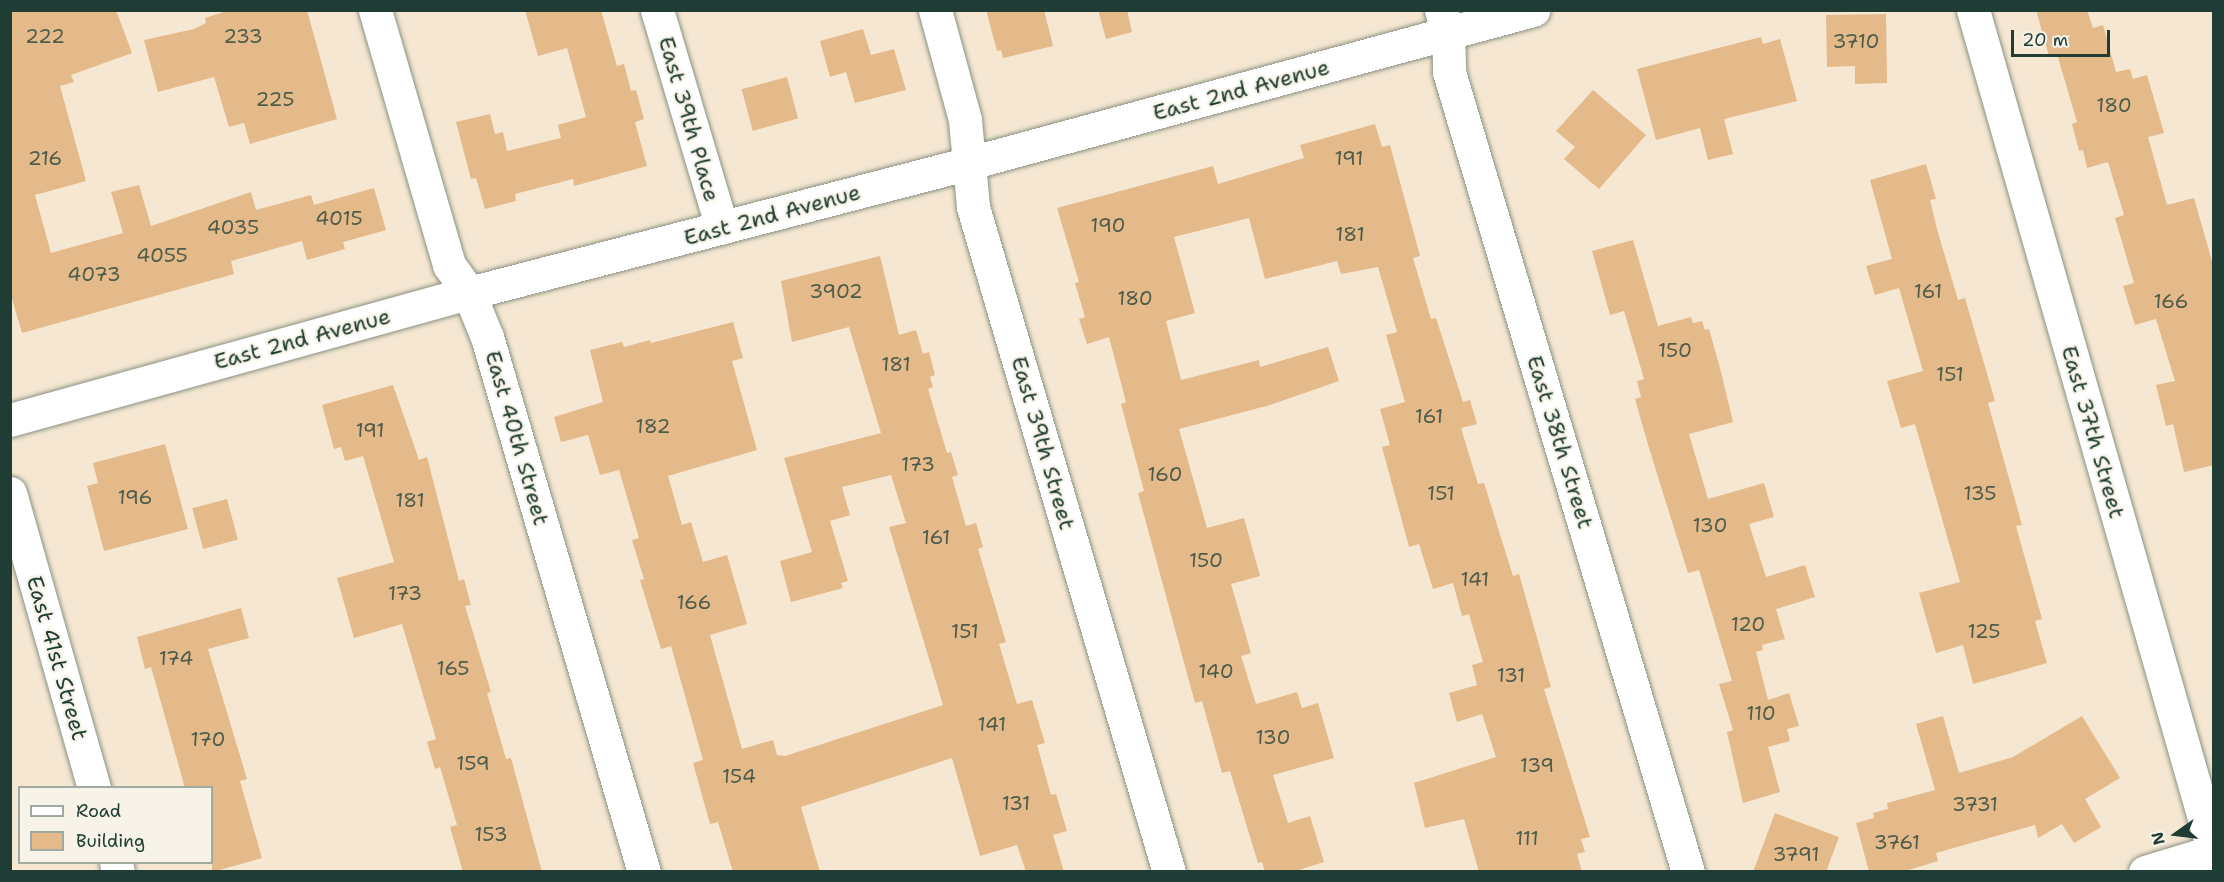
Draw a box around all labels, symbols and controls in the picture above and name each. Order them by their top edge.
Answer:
scale bar [2014,18,2113,56]
house number: 222 [25,24,65,48]
house number: 233 [223,24,263,48]
text: 20 m [2022,28,2068,52]
house number: 3710 [1832,29,1880,53]
street label: East 39th Place [653,33,725,205]
street label: East 2nd Avenue [1150,54,1332,126]
house number: 225 [256,87,294,111]
house number: 180 [2096,93,2132,117]
house number: 216 [28,146,62,170]
house number: 191 [1334,146,1364,170]
street label: East 2nd Avenue [681,179,863,251]
house number: 4015 [315,206,363,230]
house number: 190 [1090,213,1126,237]
house number: 4035 [207,215,259,239]
house number: 181 [1335,222,1365,246]
house number: 4055 [136,243,188,267]
house number: 4073 [67,262,121,286]
house number: 3902 [809,279,863,303]
house number: 161 [1914,279,1942,303]
house number: 180 [1117,286,1153,310]
house number: 166 [2153,289,2189,313]
street label: East 2nd Avenue [211,303,393,375]
house number: 150 [1658,338,1692,362]
street label: East 37th Street [2056,343,2130,521]
street label: East 40th Street [479,348,555,528]
house number: 181 [881,352,911,376]
street label: East 38th Street [1521,352,1599,532]
street label: East 39th Street [1006,353,1080,533]
house number: 151 [1936,362,1964,386]
house number: 161 [1415,404,1443,428]
house number: 182 [636,414,670,438]
house number: 191 [355,418,385,442]
house number: 173 [901,452,935,476]
house number: 160 [1147,462,1183,486]
house number: 151 [1427,481,1455,505]
house number: 135 [1963,481,1997,505]
house number: 196 [117,485,153,509]
house number: 181 [395,488,425,512]
house number: 130 [1692,513,1728,537]
house number: 161 [922,525,950,549]
house number: 150 [1189,548,1223,572]
house number: 141 [1461,567,1489,591]
street label: East 41st Street [21,573,93,743]
house number: 173 [388,581,422,605]
house number: 166 [676,590,712,614]
house number: 120 [1731,612,1765,636]
house number: 151 [951,619,979,643]
house number: 125 [1967,619,2001,643]
house number: 174 [159,646,193,670]
house number: 165 [436,656,470,680]
house number: 140 [1198,659,1234,683]
house number: 131 [1497,663,1525,687]
house number: 110 [1746,701,1776,725]
house number: 141 [978,712,1006,736]
house number: 130 [1255,725,1291,749]
house number: 170 [191,727,225,751]
house number: 159 [456,751,490,775]
house number: 139 [1520,753,1554,777]
house number: 154 [722,764,756,788]
legend [18,786,213,864]
house number: 131 [1002,791,1030,815]
house number: 3731 [1952,792,1998,816]
text: Road [76,799,121,823]
north arrow [2146,804,2206,864]
house number: 153 [474,822,508,846]
house number: 111 [1515,826,1539,850]
text: Building [76,829,145,853]
house number: 3761 [1874,830,1920,854]
text: N [2146,830,2170,847]
house number: 3791 [1772,842,1820,866]

